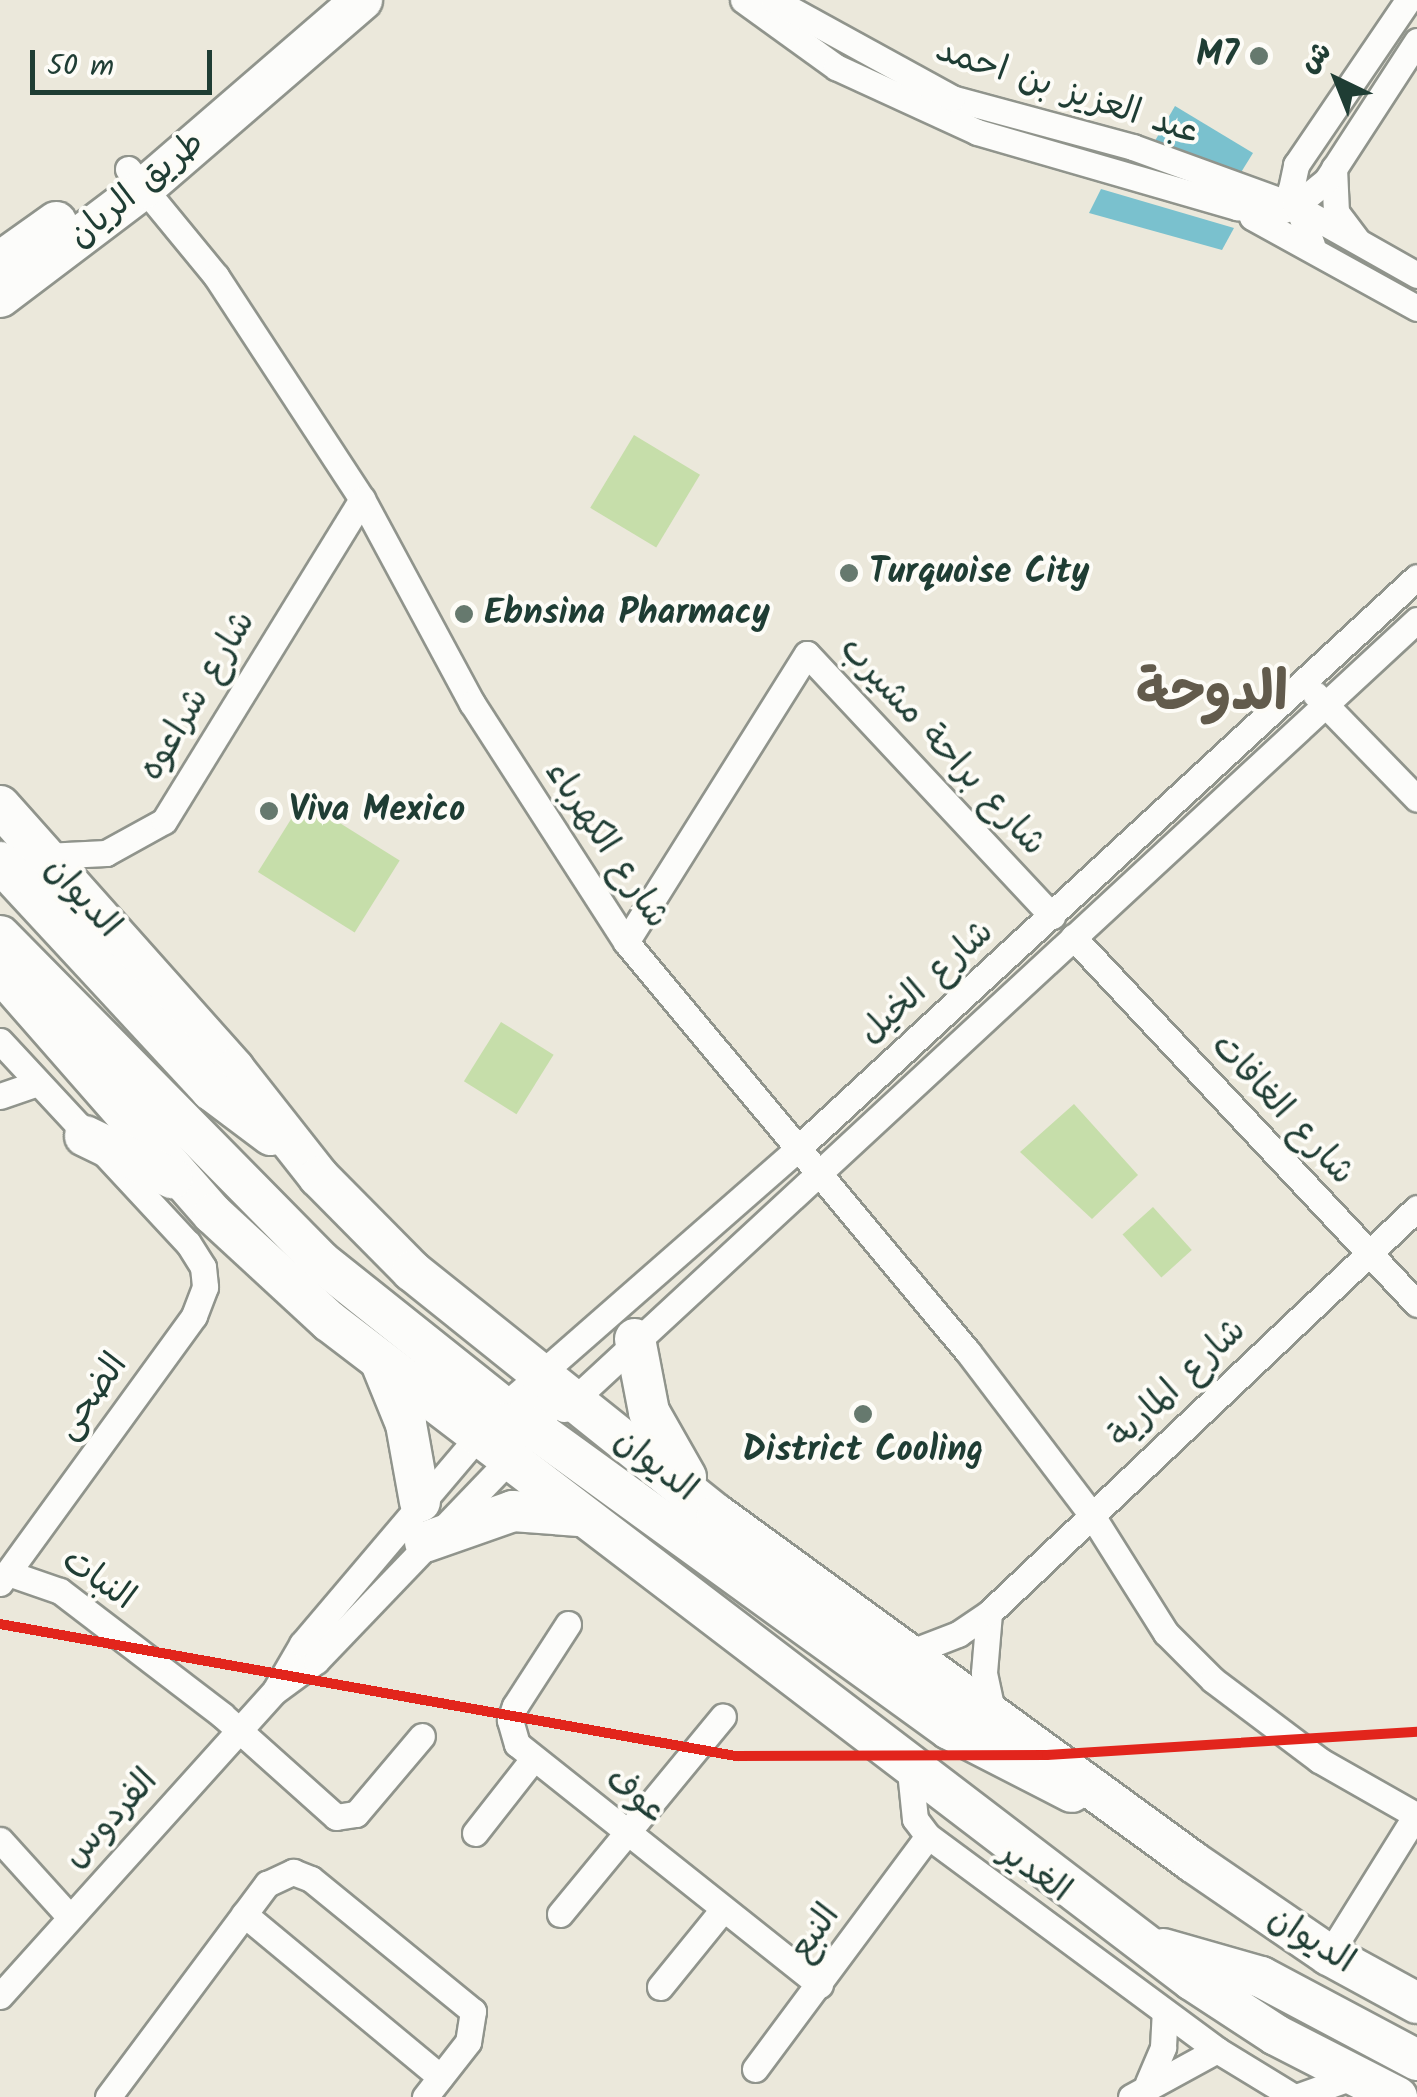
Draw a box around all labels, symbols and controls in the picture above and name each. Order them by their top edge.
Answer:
scale bar [35,30,218,92]
street label: عبد العزيز بن احمد [930,30,1204,154]
north arrow [1287,30,1387,130]
text: ش [1290,31,1343,85]
place label: M7 [1196,35,1239,77]
text: 50 m [47,43,114,91]
marker: M7 [1248,45,1270,67]
street label: طريق الريان [60,122,214,258]
place label: Turquoise City [869,552,1090,594]
marker: Turquoise City [838,562,860,584]
place label: Ebnsina Pharmacy [484,593,770,635]
street label: شارع شراعوه [131,603,265,789]
marker: Ebnsina Pharmacy [453,603,475,625]
street label: شارع براحة مشيرب [830,629,1054,865]
district label: الدوحة [1136,662,1288,728]
street label: شارع الكهرباء [535,753,677,937]
place label: Viva Mexico [289,790,465,832]
marker: Viva Mexico [258,800,280,822]
street label: الديوان [35,849,129,947]
street label: شارع الخيل [851,912,1003,1054]
street label: شارع الغافات [1202,1026,1362,1194]
street label: شارع المارية [1101,1310,1255,1458]
street label: الضحى [47,1346,137,1448]
marker: District Cooling [852,1403,874,1425]
street label: الديوان [605,1420,705,1512]
place label: District Cooling [743,1430,983,1472]
street label: النبات [53,1540,143,1620]
street label: عوف [596,1759,674,1833]
street label: الفردوس [55,1761,167,1877]
street label: الغدير [991,1833,1079,1913]
street label: النبع [780,1896,850,1970]
street label: الديوان [1260,1898,1362,1984]

